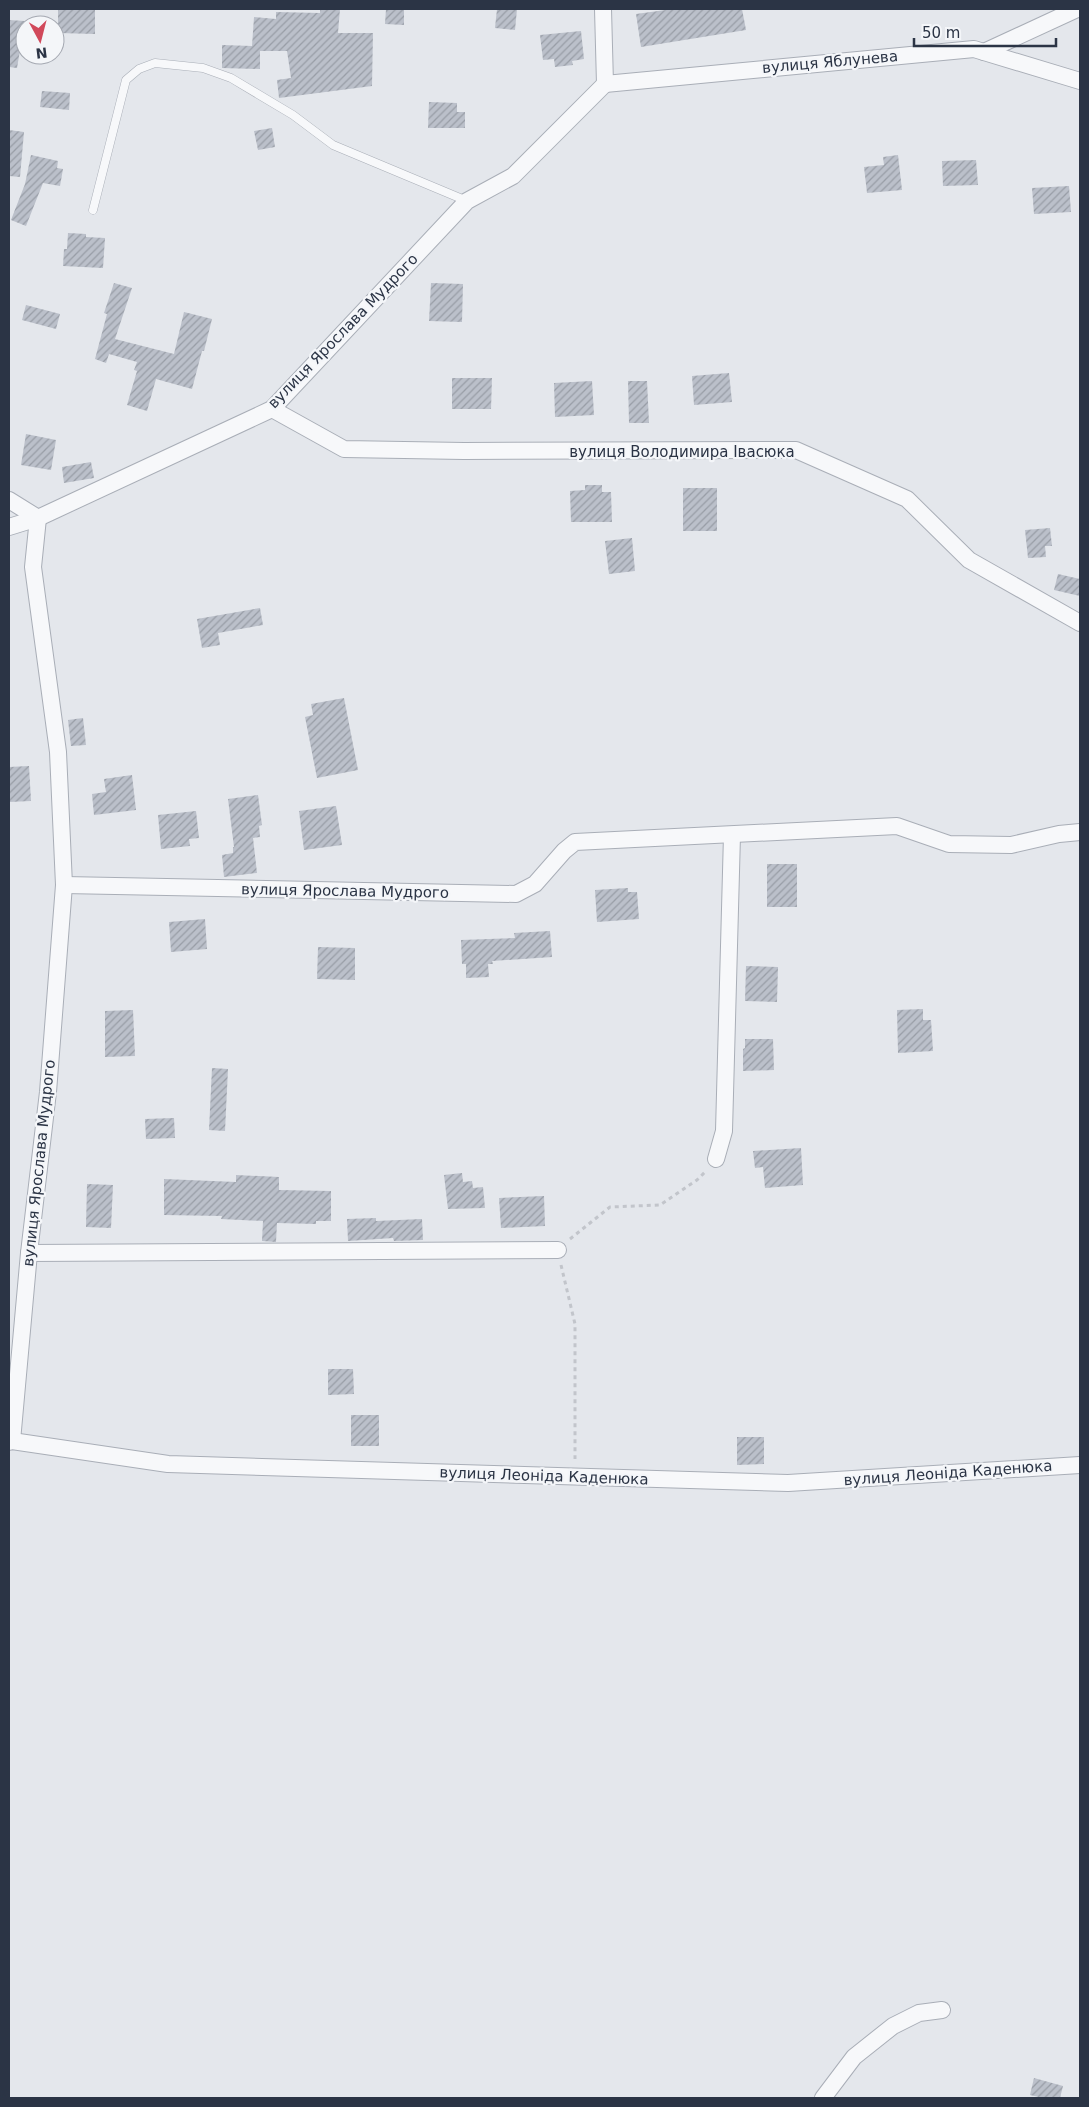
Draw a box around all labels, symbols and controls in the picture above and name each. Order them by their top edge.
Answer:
north arrow [15,15,65,65]
scale bar [914,15,1056,47]
text: 50 m [922,24,960,42]
text: N [35,44,48,62]
street label: вулиця Яблунева [761,47,899,77]
street label: вулиця Ярослава Мудрого [264,250,422,412]
street label: вулиця Володимира Івасюка [569,443,795,461]
street label: вулиця Ярослава Мудрого [241,880,449,902]
street label: вулиця Ярослава Мудрого [19,1059,59,1267]
street label: вулиця Леоніда Каденюка [843,1457,1053,1489]
street label: вулиця Леоніда Каденюка [439,1463,649,1489]

